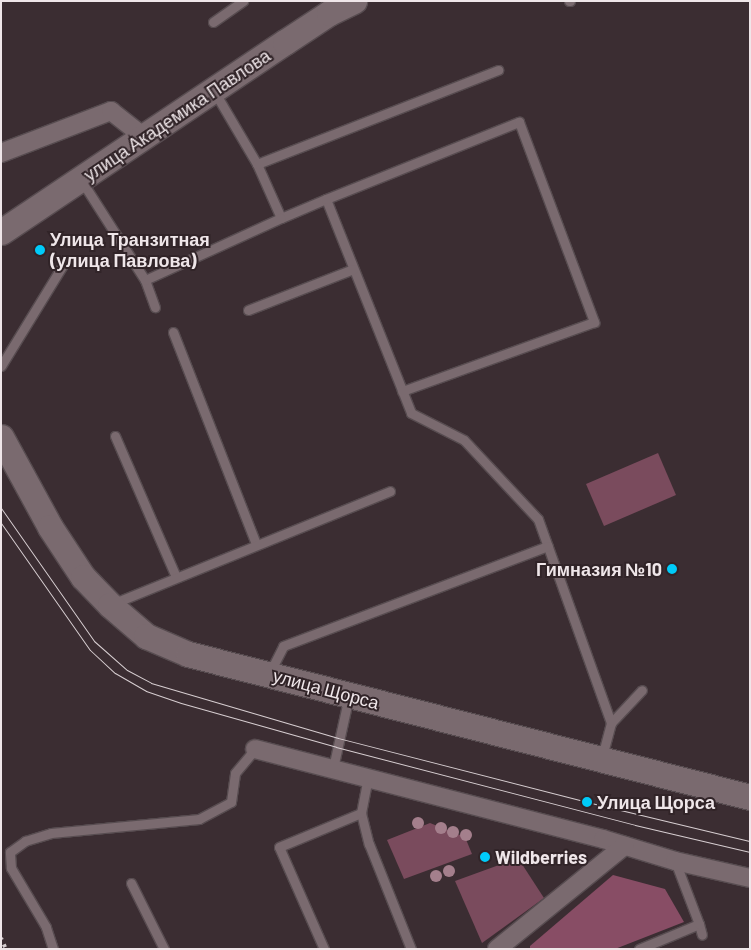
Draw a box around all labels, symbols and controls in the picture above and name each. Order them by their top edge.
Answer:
street label: улица Академика Павлова [80,44,274,186]
place label: Улица Транзитная (улица Павлова) [50,229,210,272]
marker: Улица Транзитная (улица Павлова) [34,244,46,256]
place label: Гимназия №10 [536,558,662,580]
marker: Гимназия №10 [666,563,678,575]
street label: улица Щорса [271,664,381,714]
place label: Улица Щорса [597,791,715,813]
marker: Улица Щорса [581,796,593,808]
place label: Wildberries [495,846,587,868]
marker: Wildberries [479,851,491,863]

